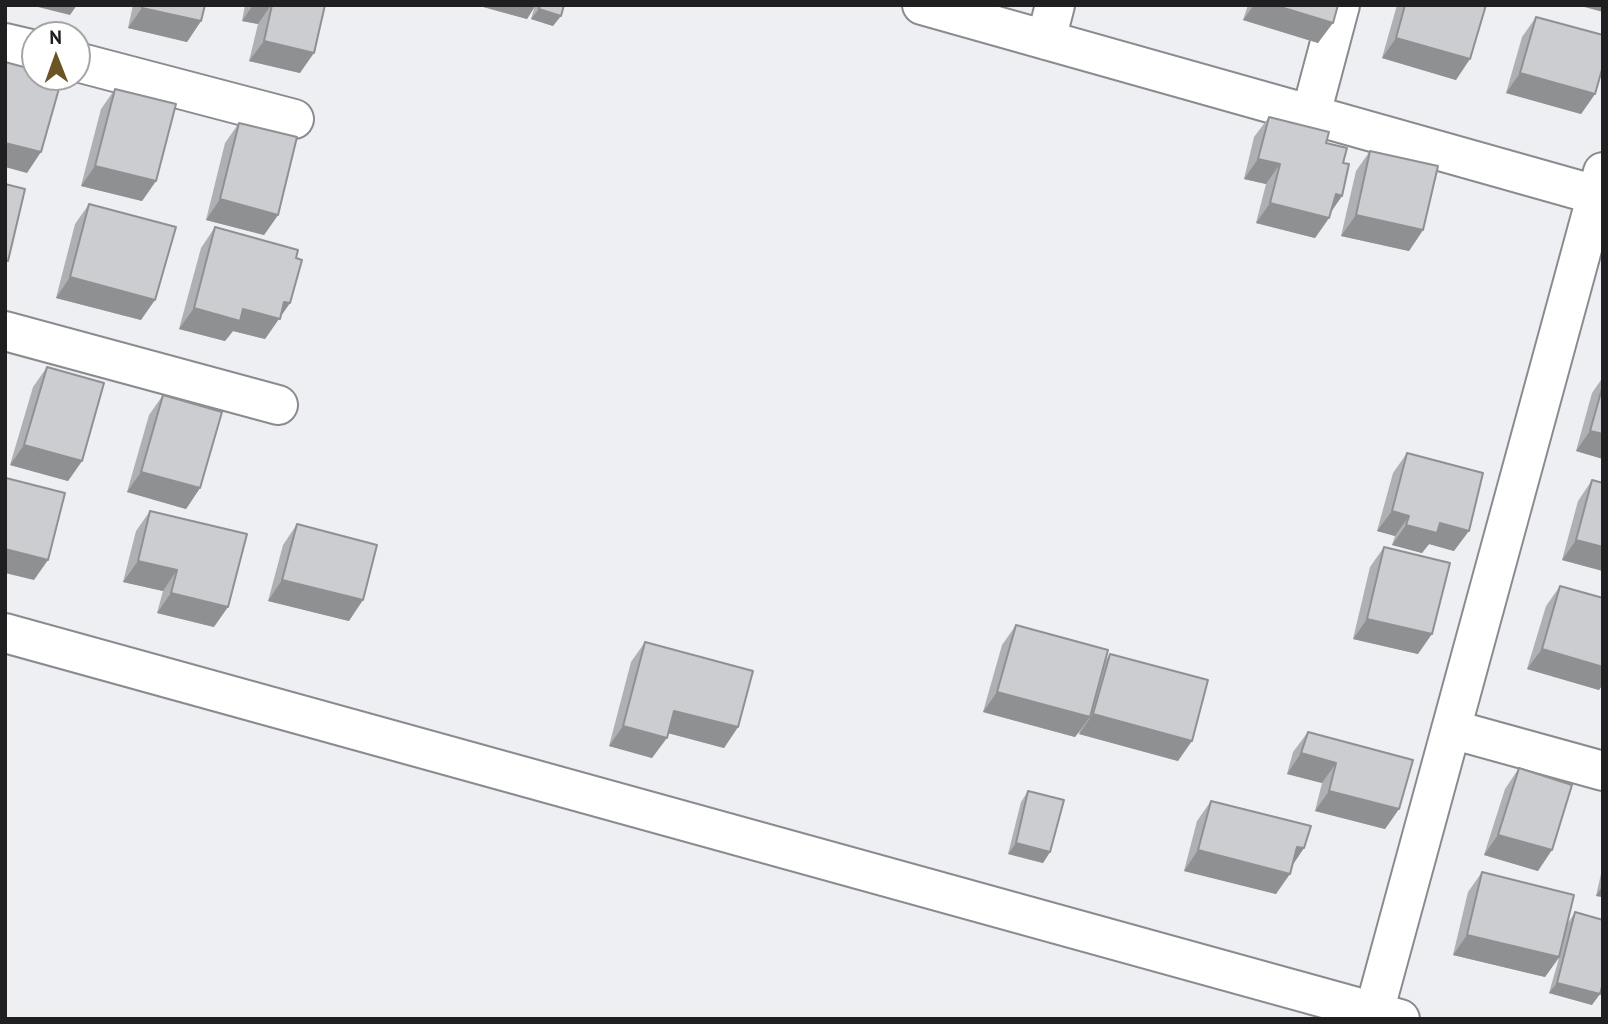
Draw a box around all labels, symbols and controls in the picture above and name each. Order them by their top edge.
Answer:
north arrow [21,21,91,91]
text: N [49,25,62,49]

